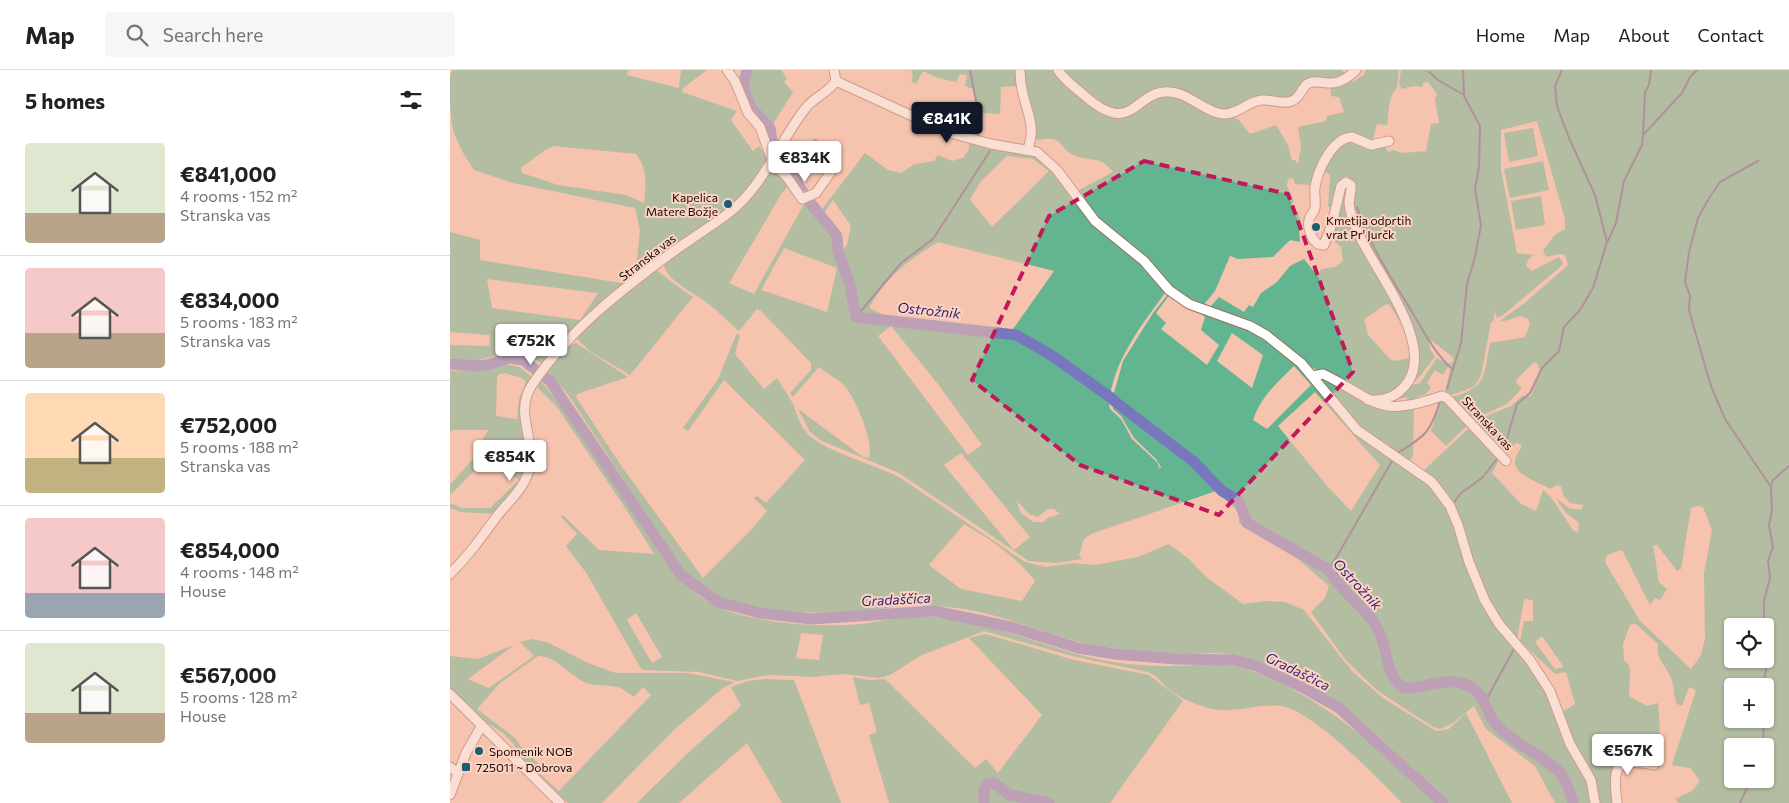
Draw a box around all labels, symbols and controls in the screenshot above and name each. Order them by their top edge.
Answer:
search box [105,12,455,57]
text: Map [25,20,75,49]
icon: search [123,21,151,49]
text: Search here [163,23,263,46]
text: Home [1476,24,1525,46]
text: Map [1553,24,1590,46]
text: About [1618,24,1670,46]
text: Contact [1698,24,1764,46]
icon: filters [397,86,425,114]
text: 5 homes [25,88,105,113]
pin: €841K [912,102,982,144]
text: €841K [923,108,971,127]
pin: €834K [770,140,840,183]
text: €834K [779,147,831,166]
text: €841,000 [180,161,276,186]
icon: home [65,163,125,223]
text: 4 rooms · 152 m² [180,186,297,205]
place label: Kapelica Matere Božje [646,190,718,218]
marker: Kapelica Matere Božje [722,198,734,210]
text: Stranska vas [180,205,271,224]
place label: Kmetija odprtih vrat Pr' Jurčk [1326,213,1411,242]
marker: Kmetija odprtih vrat Pr' Jurčk [1310,221,1322,233]
street label: Stranska vas [616,231,678,283]
text: €834,000 [180,287,280,312]
icon: home [65,288,125,348]
water label: Ostrožnik [897,298,962,322]
text: 5 rooms · 183 m² [180,312,298,331]
pin: €752K [496,324,566,366]
text: €752K [506,330,556,349]
text: Stranska vas [180,331,271,350]
street label: Stranska vas [1460,393,1516,453]
text: €752,000 [180,412,277,437]
icon: home [65,413,125,473]
text: 5 rooms · 188 m² [180,437,298,456]
pin: €854K [475,440,545,482]
text: €854K [484,446,536,465]
text: Stranska vas [180,456,271,475]
text: €854,000 [180,537,280,562]
icon: home [65,538,125,598]
water label: Ostrožnik [1330,555,1386,613]
text: 4 rooms · 148 m² [180,562,299,581]
text: House [180,581,226,600]
water label: Gradaščica [861,589,931,609]
map controls [1724,618,1774,788]
button: locate [1724,618,1774,668]
water label: Gradaščica [1263,648,1333,694]
text: €567,000 [180,662,277,687]
icon: home [65,663,125,723]
button: + [1724,678,1774,728]
text: 5 rooms · 128 m² [180,687,297,706]
text: House [180,706,226,725]
pin: €567K [1593,734,1663,776]
button: − [1724,738,1774,788]
text: €567K [1603,740,1653,759]
place label: Spomenik NOB [489,744,573,758]
marker: Spomenik NOB [473,745,485,757]
place label: 725011 ~ Dobrova [476,760,572,774]
marker: 725011 ~ Dobrova [460,761,472,773]

